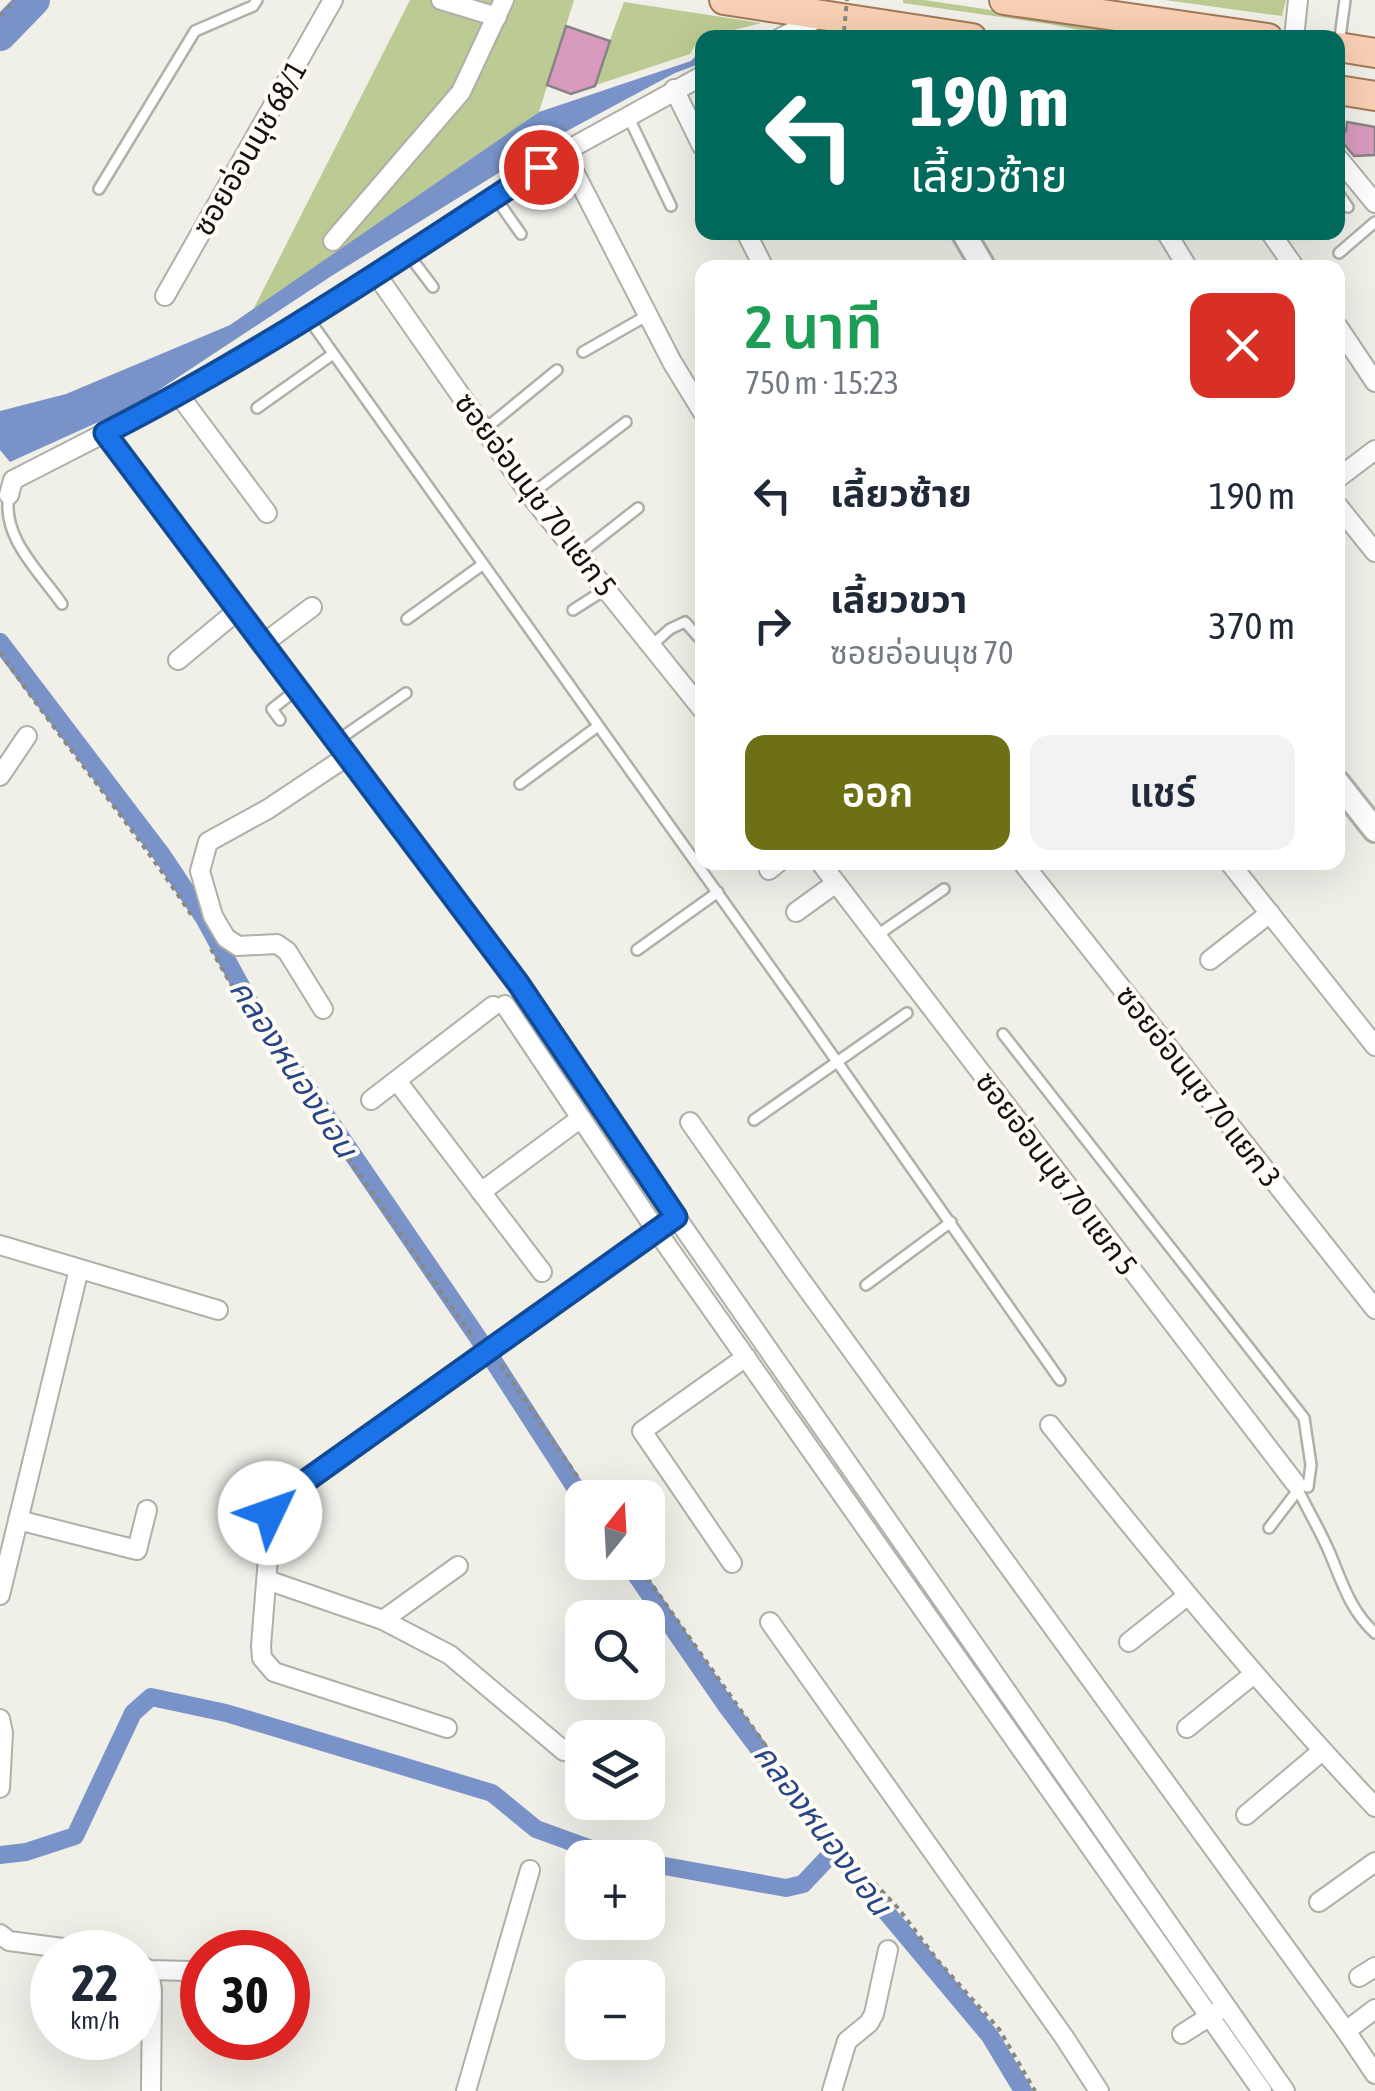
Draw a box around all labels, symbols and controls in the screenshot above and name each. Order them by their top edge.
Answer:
street label: ซอยอ่อนนุช 68/1 [185,55,314,242]
text: 190 m [910,61,1069,141]
icon: left [745,70,875,200]
pin [499,125,584,210]
icon: arrive [514,140,569,195]
text: เลี้ยวซ้าย [910,150,1067,202]
text: 2 นาที [745,292,883,361]
button: close [1190,293,1295,398]
text: 750 m · 15:23 [745,364,899,401]
street label: ซอยอ่อนนุช 70 แยก 5 [447,386,624,604]
icon: left [745,468,800,523]
text: เลี้ยวซ้าย [830,472,972,515]
text: 190 m [1209,474,1295,517]
text: เลี้ยวขวา [830,578,967,621]
icon: right [745,598,800,653]
text: 370 m [1209,604,1295,647]
text: ซอยอ่อนนุช 70 [830,634,1013,671]
button: ออก [745,735,1010,850]
button: แชร์ [1030,735,1295,850]
water label: คลองหนองบอน [223,972,367,1166]
street label: ซอยอ่อนนุช 70 แยก 3 [1108,979,1288,1195]
street label: ซอยอ่อนนุช 70 แยก 5 [968,1065,1145,1283]
position arrow [218,1461,322,1565]
north arrow [565,1480,665,1580]
map controls [565,1480,665,2060]
button: search [565,1600,665,1700]
button: layers [565,1720,665,1820]
water label: คลองหนองบอน [747,1736,901,1924]
button: + [565,1840,665,1940]
speed limit sign: 30 [180,1930,310,2060]
text: 22 [71,1954,118,2012]
button: − [565,1960,665,2060]
text: km/h [70,2006,120,2034]

